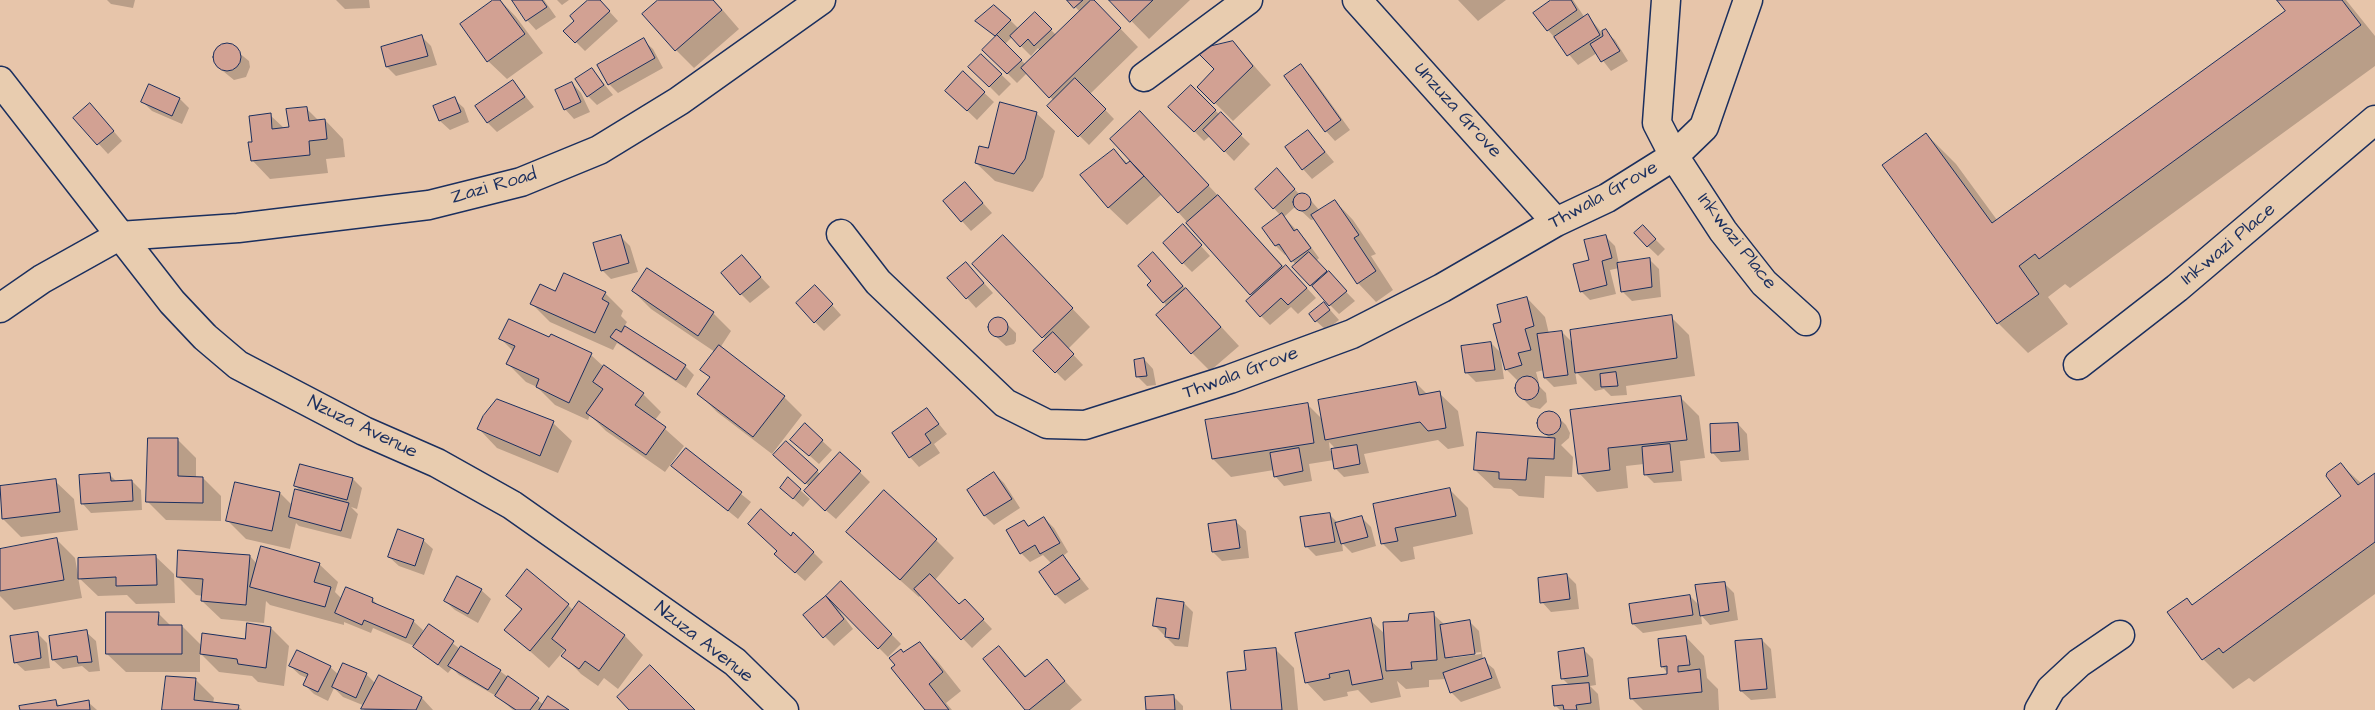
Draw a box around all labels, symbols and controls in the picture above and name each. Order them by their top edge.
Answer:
street label: Unzuza Grove [1408,59,1506,163]
street label: Thwala Grove [1546,157,1662,235]
street label: Zazi Road [449,164,539,210]
street label: Inkwazi Place [1691,189,1781,295]
street label: Inkwazi Place [2177,199,2281,291]
street label: Thwala Grove [1180,343,1302,405]
street label: Nzuza Avenue [303,392,421,464]
street label: Nzuza Avenue [649,597,757,689]

